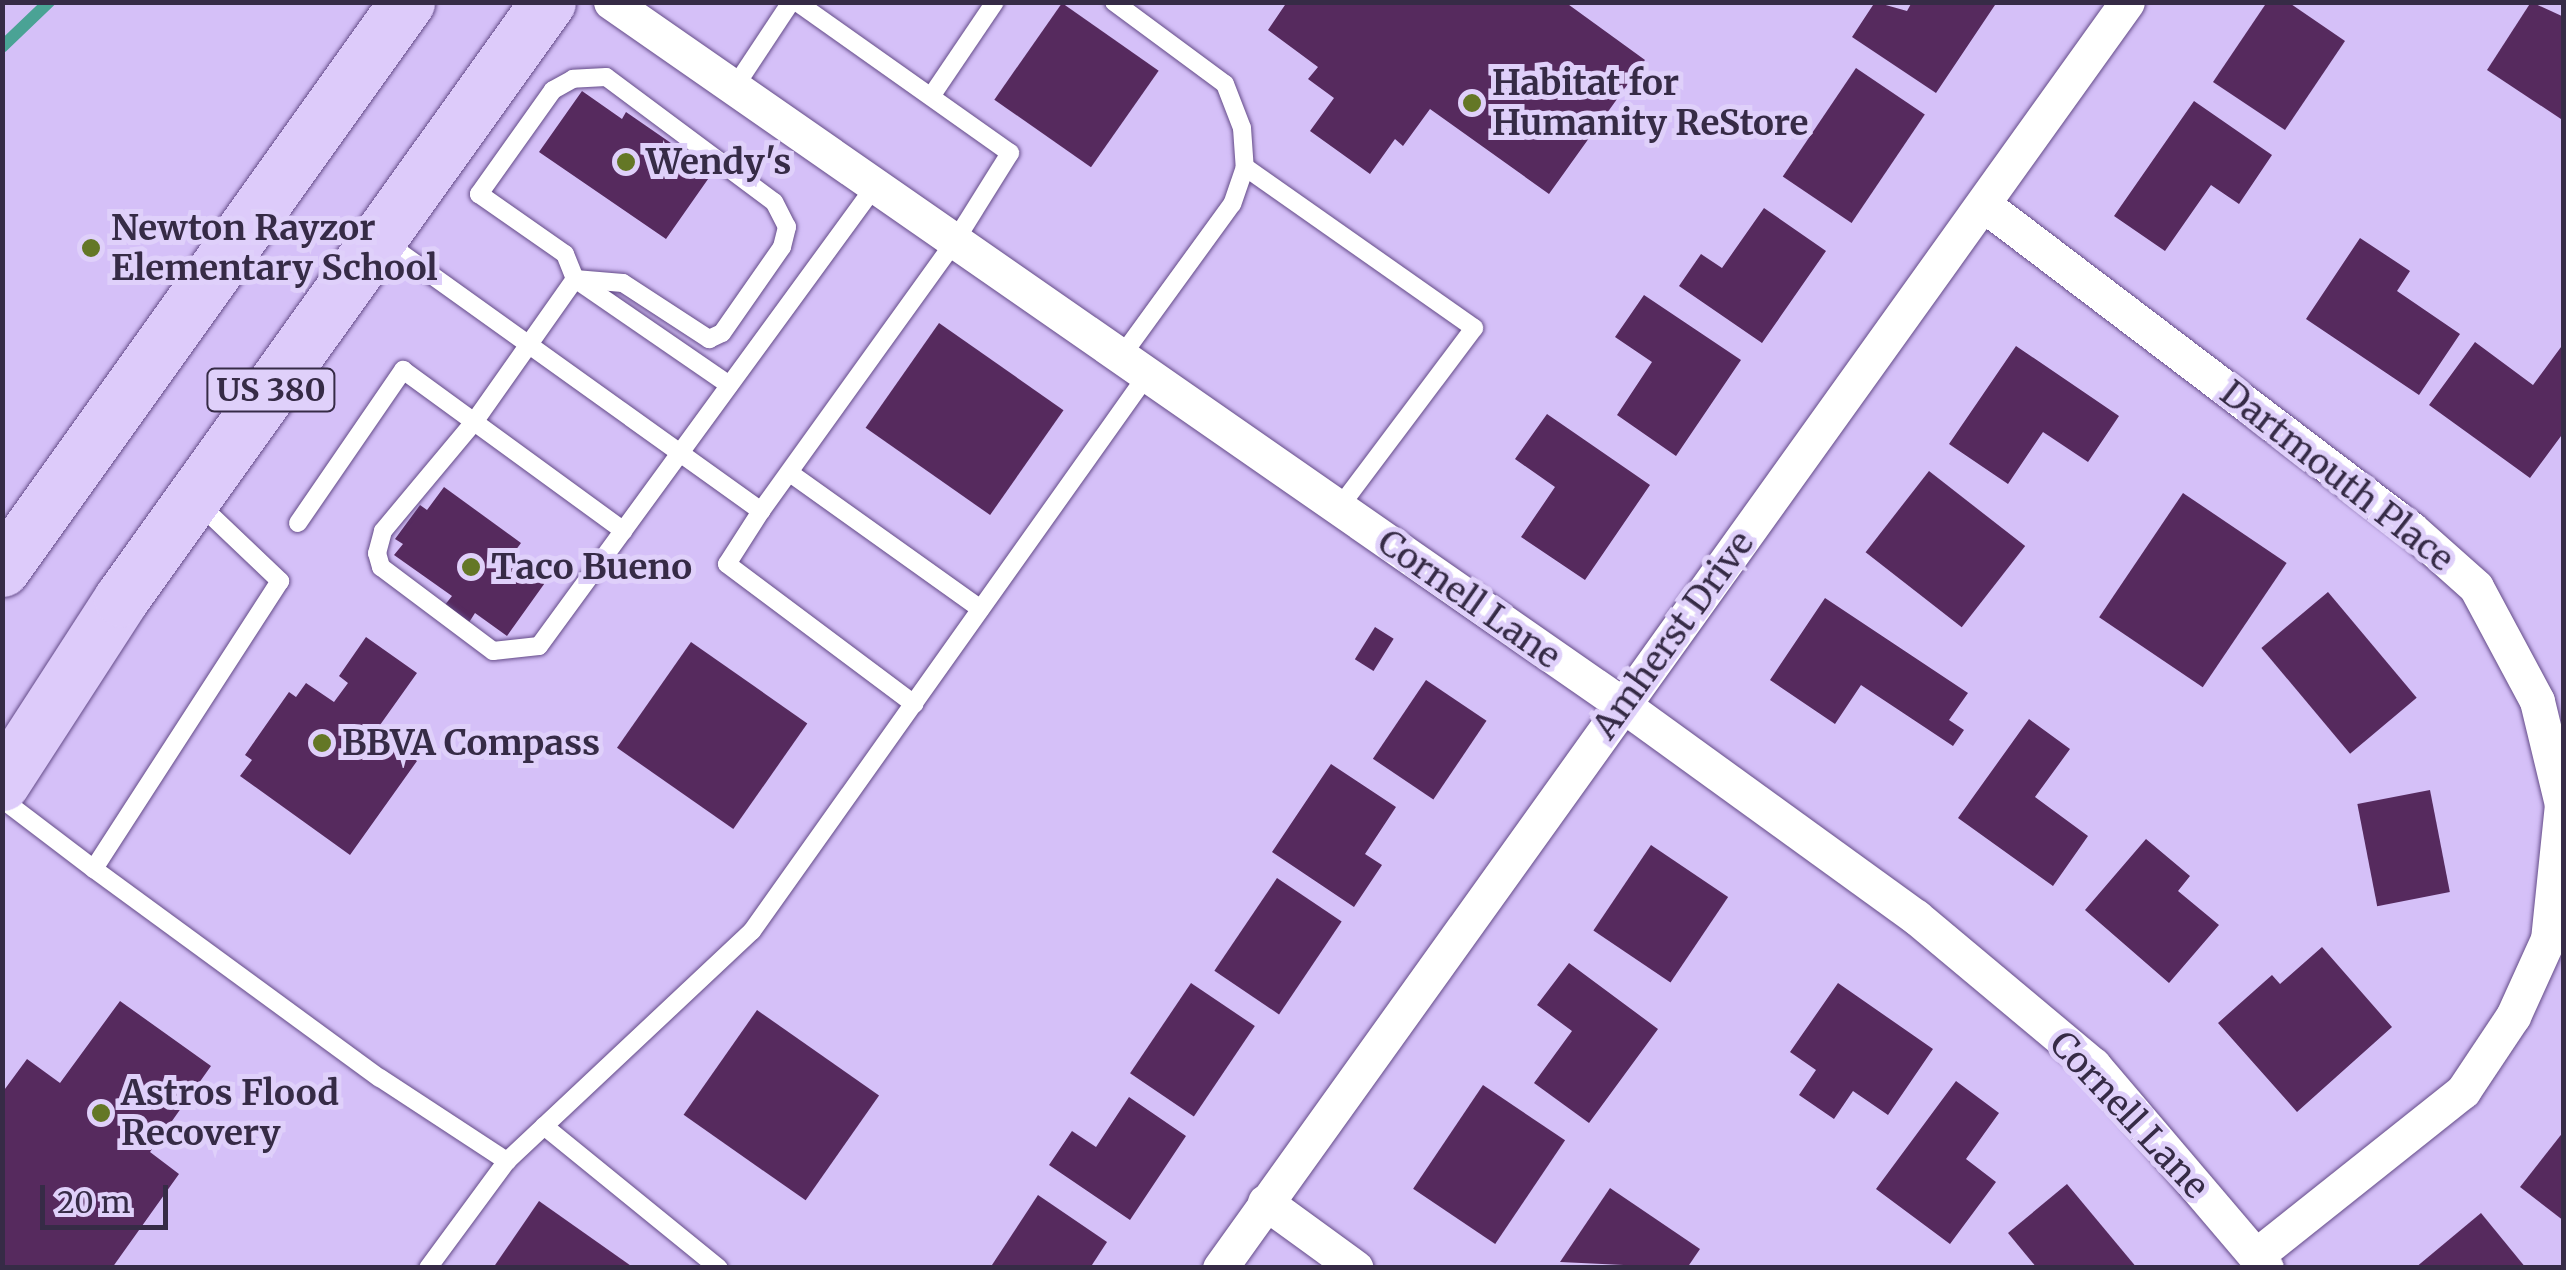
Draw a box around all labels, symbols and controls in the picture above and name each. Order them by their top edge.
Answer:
place label: Habitat for Humanity ReStore [1492,62,1808,144]
marker: Habitat for Humanity ReStore [1461,92,1483,114]
place label: Wendy's [646,141,791,183]
marker: Wendy's [615,151,637,173]
place label: Newton Rayzor Elementary School [111,207,438,289]
marker: Newton Rayzor Elementary School [80,237,102,259]
road number: US 380 [206,363,336,417]
street label: Dartmouth Place [2212,372,2462,580]
street label: Cornell Lane [1370,521,1568,677]
street label: Amherst Drive [1584,523,1762,747]
place label: Taco Bueno [491,546,692,588]
marker: Taco Bueno [460,556,482,578]
place label: BBVA Compass [342,722,600,764]
marker: BBVA Compass [311,732,333,754]
street label: Cornell Lane [2041,1023,2217,1207]
place label: Astros Flood Recovery [121,1072,339,1154]
marker: Astros Flood Recovery [90,1102,112,1124]
scale bar [45,1165,172,1227]
text: 20 m [57,1183,130,1221]

